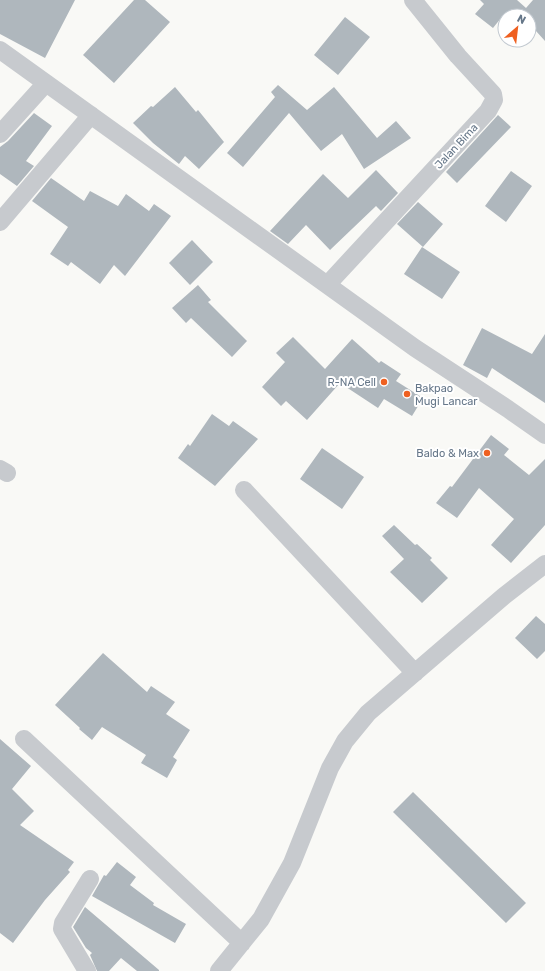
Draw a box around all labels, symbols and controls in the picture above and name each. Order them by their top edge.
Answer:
north arrow [497,8,537,48]
text: N [515,12,528,27]
street label: Jalan Bima [432,121,481,172]
place label: R-NA Cell [328,376,376,389]
marker: R-NA Cell [379,377,389,387]
place label: Bakpao Mugi Lancar [415,382,478,408]
marker: Bakpao Mugi Lancar [402,389,412,399]
place label: Baldo & Max [416,447,479,460]
marker: Baldo & Max [482,448,492,458]

